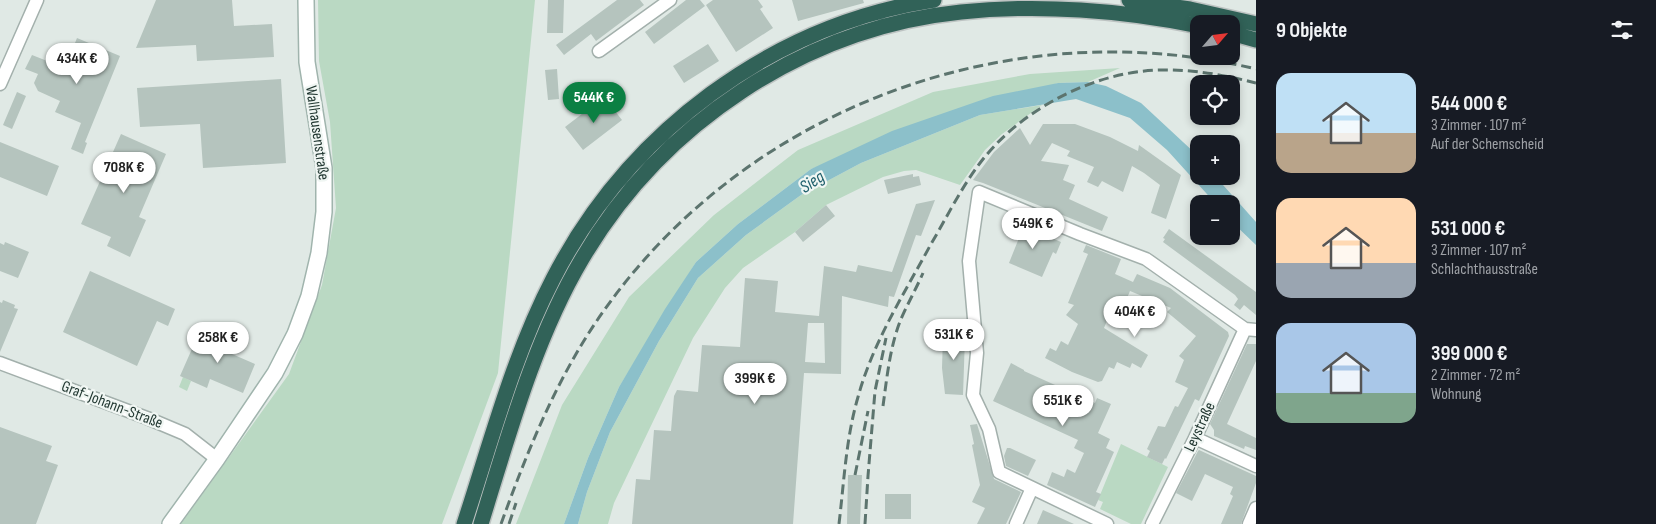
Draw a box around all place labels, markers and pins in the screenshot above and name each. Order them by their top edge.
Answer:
pin: 434K € [36,42,118,85]
pin: 544K € [553,82,635,124]
pin: 708K € [83,152,165,194]
pin: 549K € [992,208,1074,250]
pin: 404K € [1094,296,1176,338]
pin: 531K € [913,318,995,361]
pin: 258K € [177,322,259,364]
pin: 399K € [714,362,796,405]
pin: 551K € [1022,384,1104,427]

